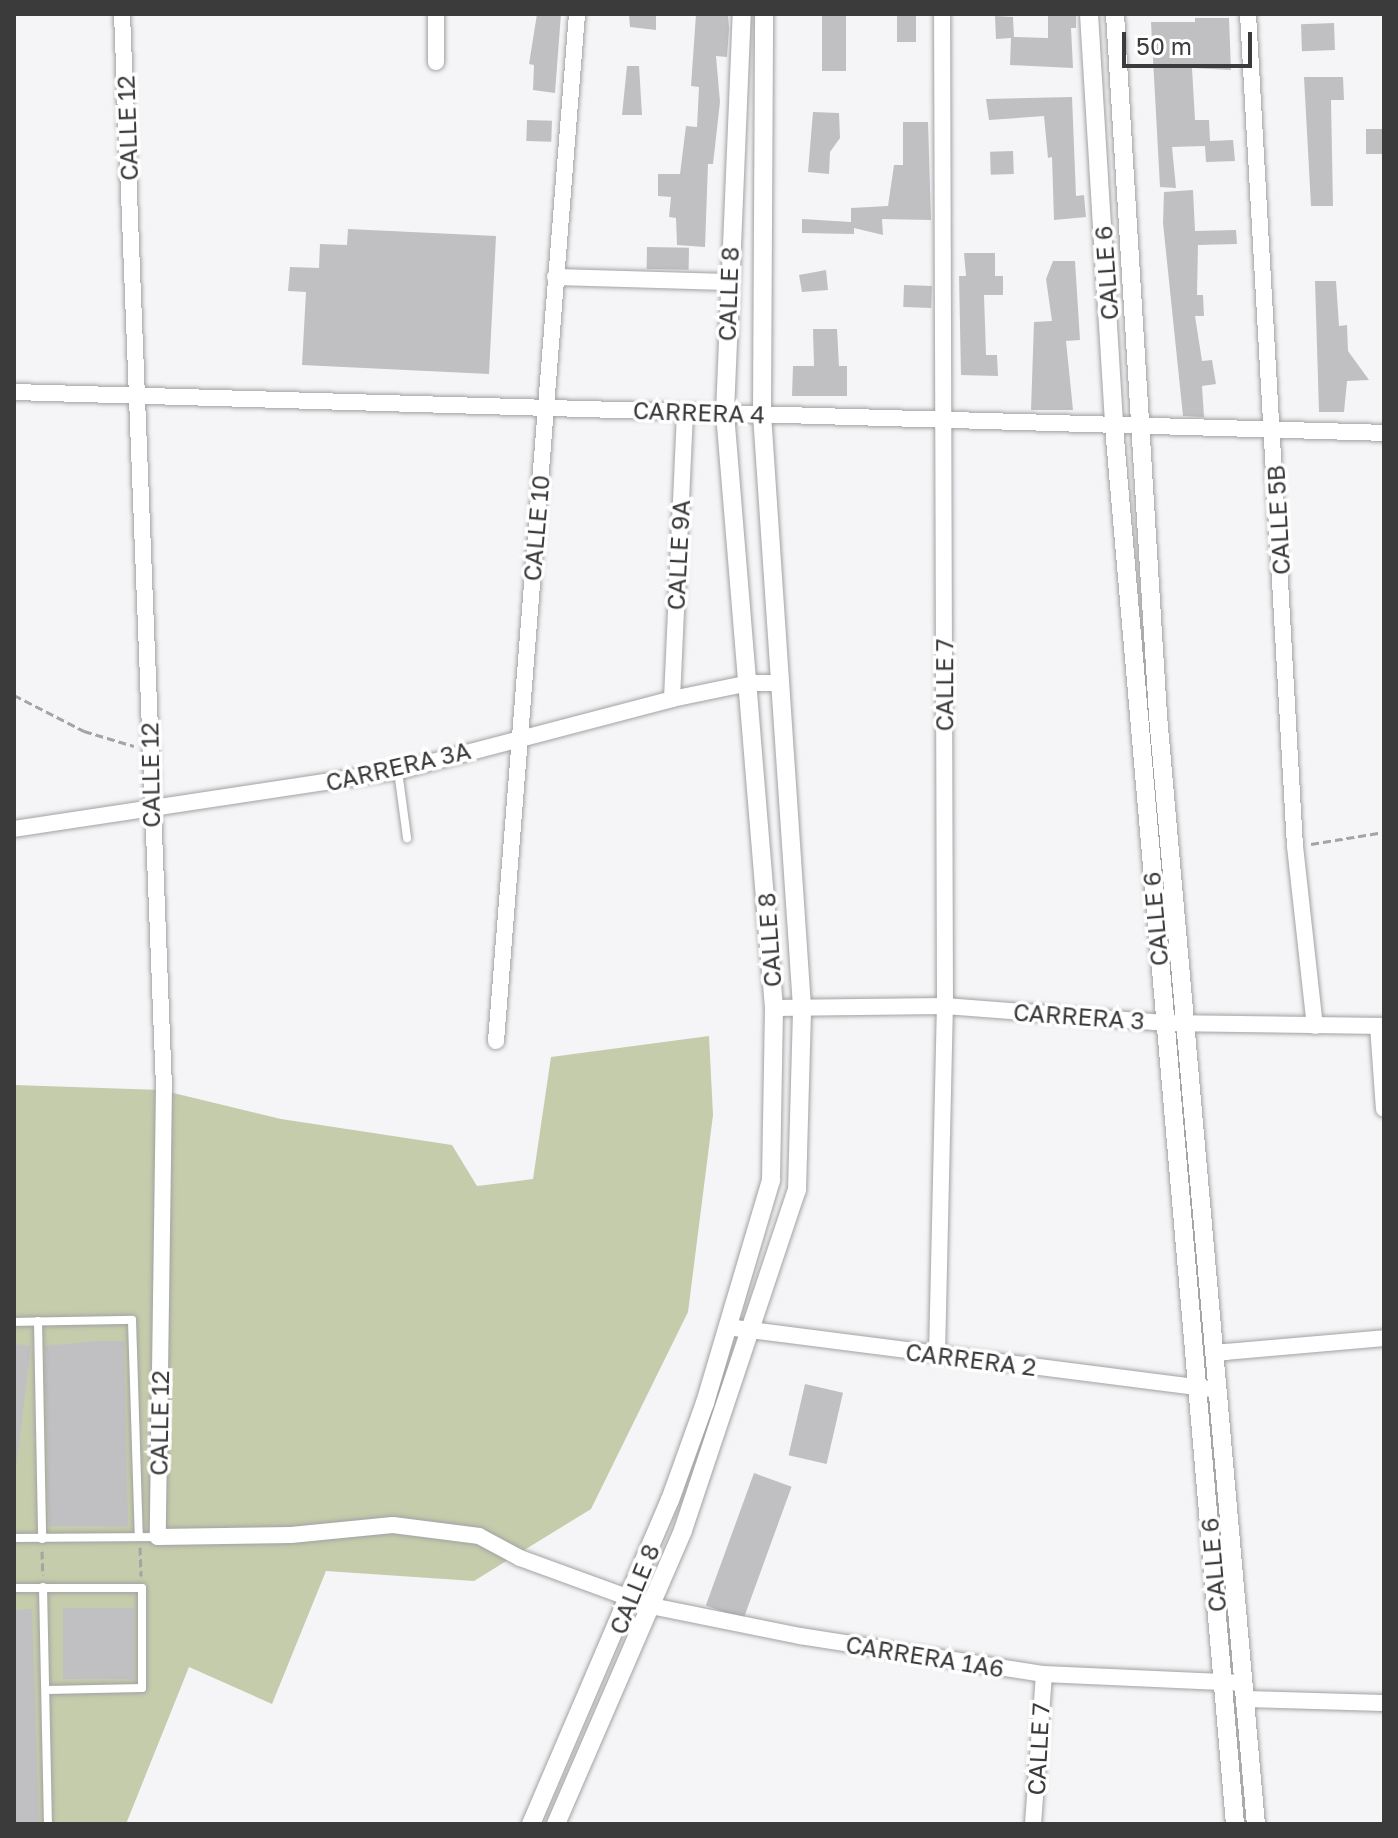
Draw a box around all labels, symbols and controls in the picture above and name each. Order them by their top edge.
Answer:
scale bar [1126,16,1256,66]
text: 50 m [1136,31,1192,60]
street label: CALLE 12 [111,75,143,181]
street label: CALLE 6 [1088,225,1124,321]
street label: CALLE 8 [712,246,744,342]
street label: CARRERA 4 [632,395,766,429]
street label: CALLE 5B [1261,464,1295,576]
street label: CALLE 10 [517,474,555,582]
street label: CALLE 9A [661,499,695,611]
street label: CALLE 7 [930,639,958,731]
street label: CALLE 12 [135,722,165,828]
street label: CARRERA 3A [323,735,473,797]
street label: CALLE 6 [1137,871,1173,967]
street label: CALLE 8 [751,892,787,988]
street label: CARRERA 3 [1012,997,1146,1035]
street label: CARRERA 2 [904,1337,1038,1381]
street label: CALLE 12 [144,1370,174,1476]
street label: CALLE 6 [1195,1517,1231,1613]
street label: CALLE 8 [603,1540,665,1638]
street label: CARRERA 1A6 [844,1629,1006,1683]
street label: CALLE 7 [1021,1702,1055,1796]

